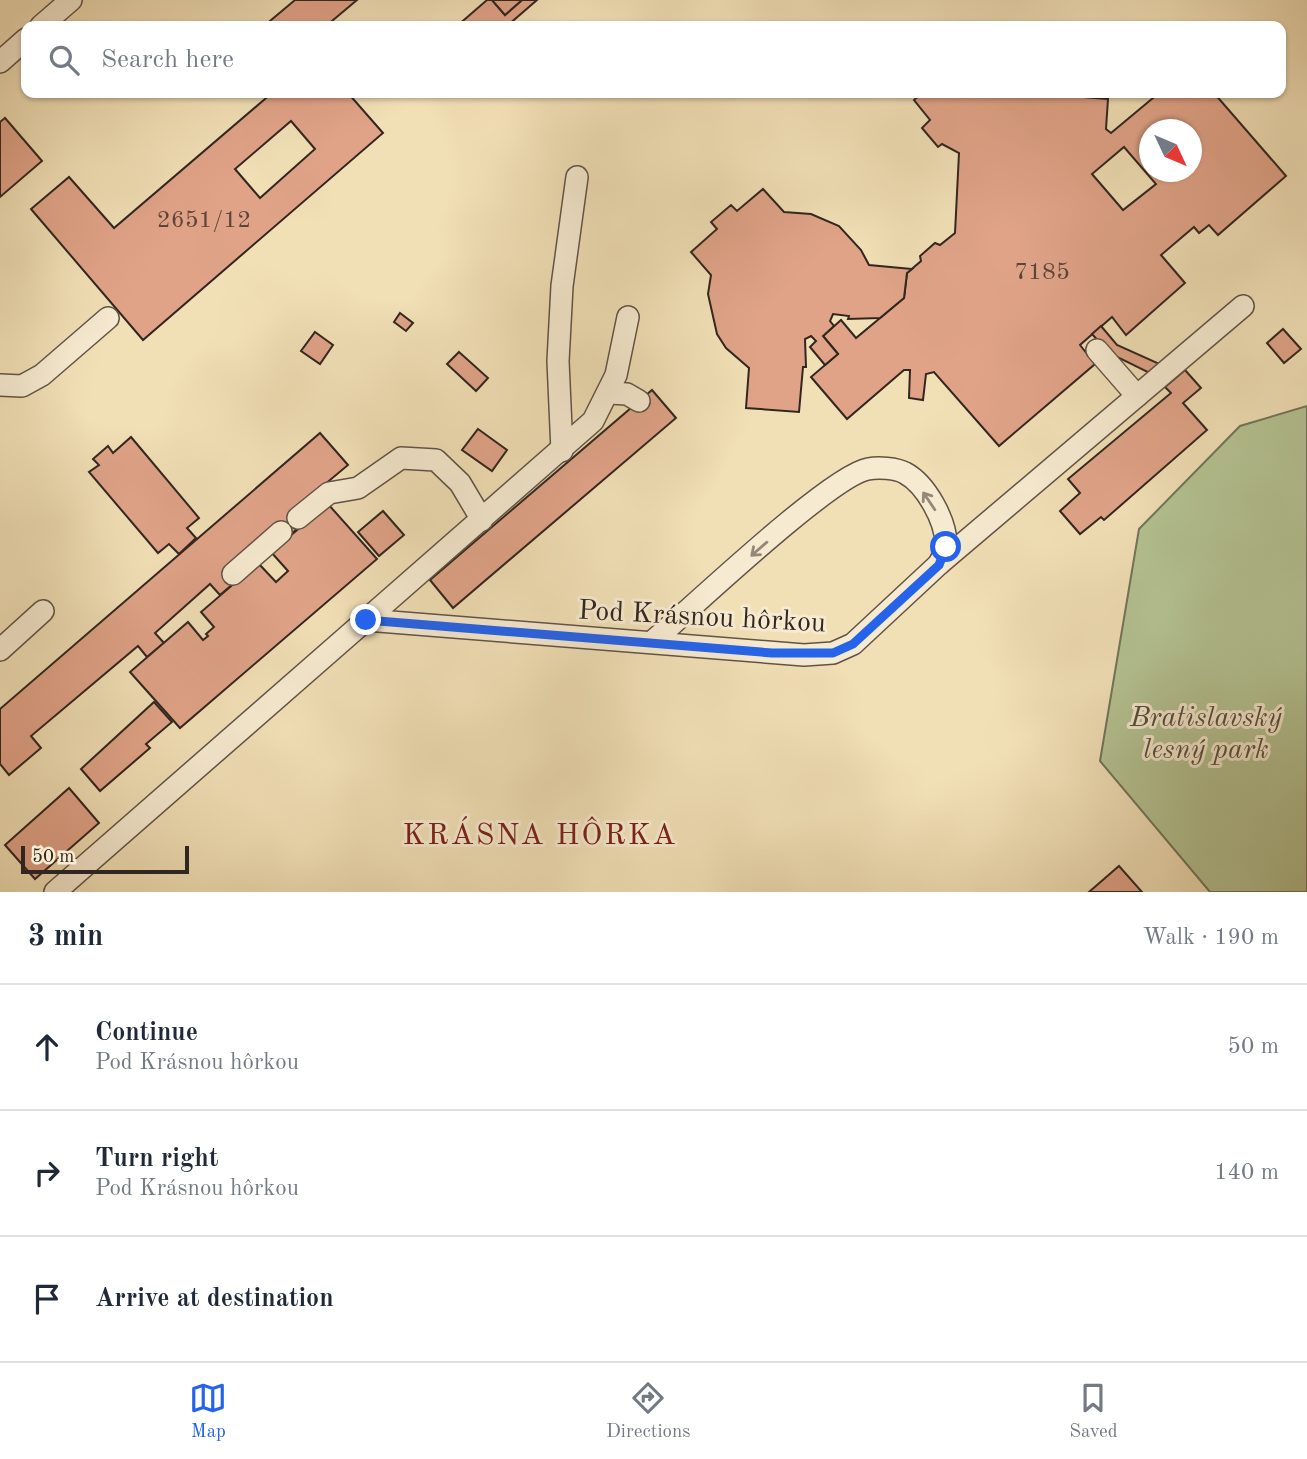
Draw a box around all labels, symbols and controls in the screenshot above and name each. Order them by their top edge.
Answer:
search box [21,21,1286,98]
icon: search [45,41,83,79]
text: Search here [101,47,234,73]
north arrow [1139,119,1202,182]
house number: 2651/12 [157,209,251,233]
house number: 7185 [1014,261,1070,285]
one-way arrow [922,492,936,512]
route start [930,531,961,562]
one-way arrow [751,541,769,557]
street label: Pod Krásnou hôrkou [577,598,827,638]
route end [350,604,381,635]
park label: Bratislavský lesný park [1129,705,1283,765]
district label: KRÁSNA HÔRKA [403,816,677,851]
scale bar [21,843,189,875]
text: 50 m [32,848,74,867]
text: 3 min [28,922,103,952]
text: Walk · 190 m [1143,926,1279,949]
text: Continue [95,1020,198,1046]
icon: ahead [28,1028,66,1066]
text: 50 m [1228,1035,1279,1058]
text: Pod Krásnou hôrkou [95,1051,299,1074]
text: Turn right [95,1146,218,1172]
icon: right [28,1154,66,1192]
text: 140 m [1214,1161,1279,1184]
text: Pod Krásnou hôrkou [95,1177,299,1200]
icon: arrive [28,1280,66,1318]
text: Arrive at destination [95,1286,334,1312]
tab: Map [189,1379,227,1444]
tab: Directions [606,1379,691,1444]
tab: Saved [1069,1379,1118,1444]

